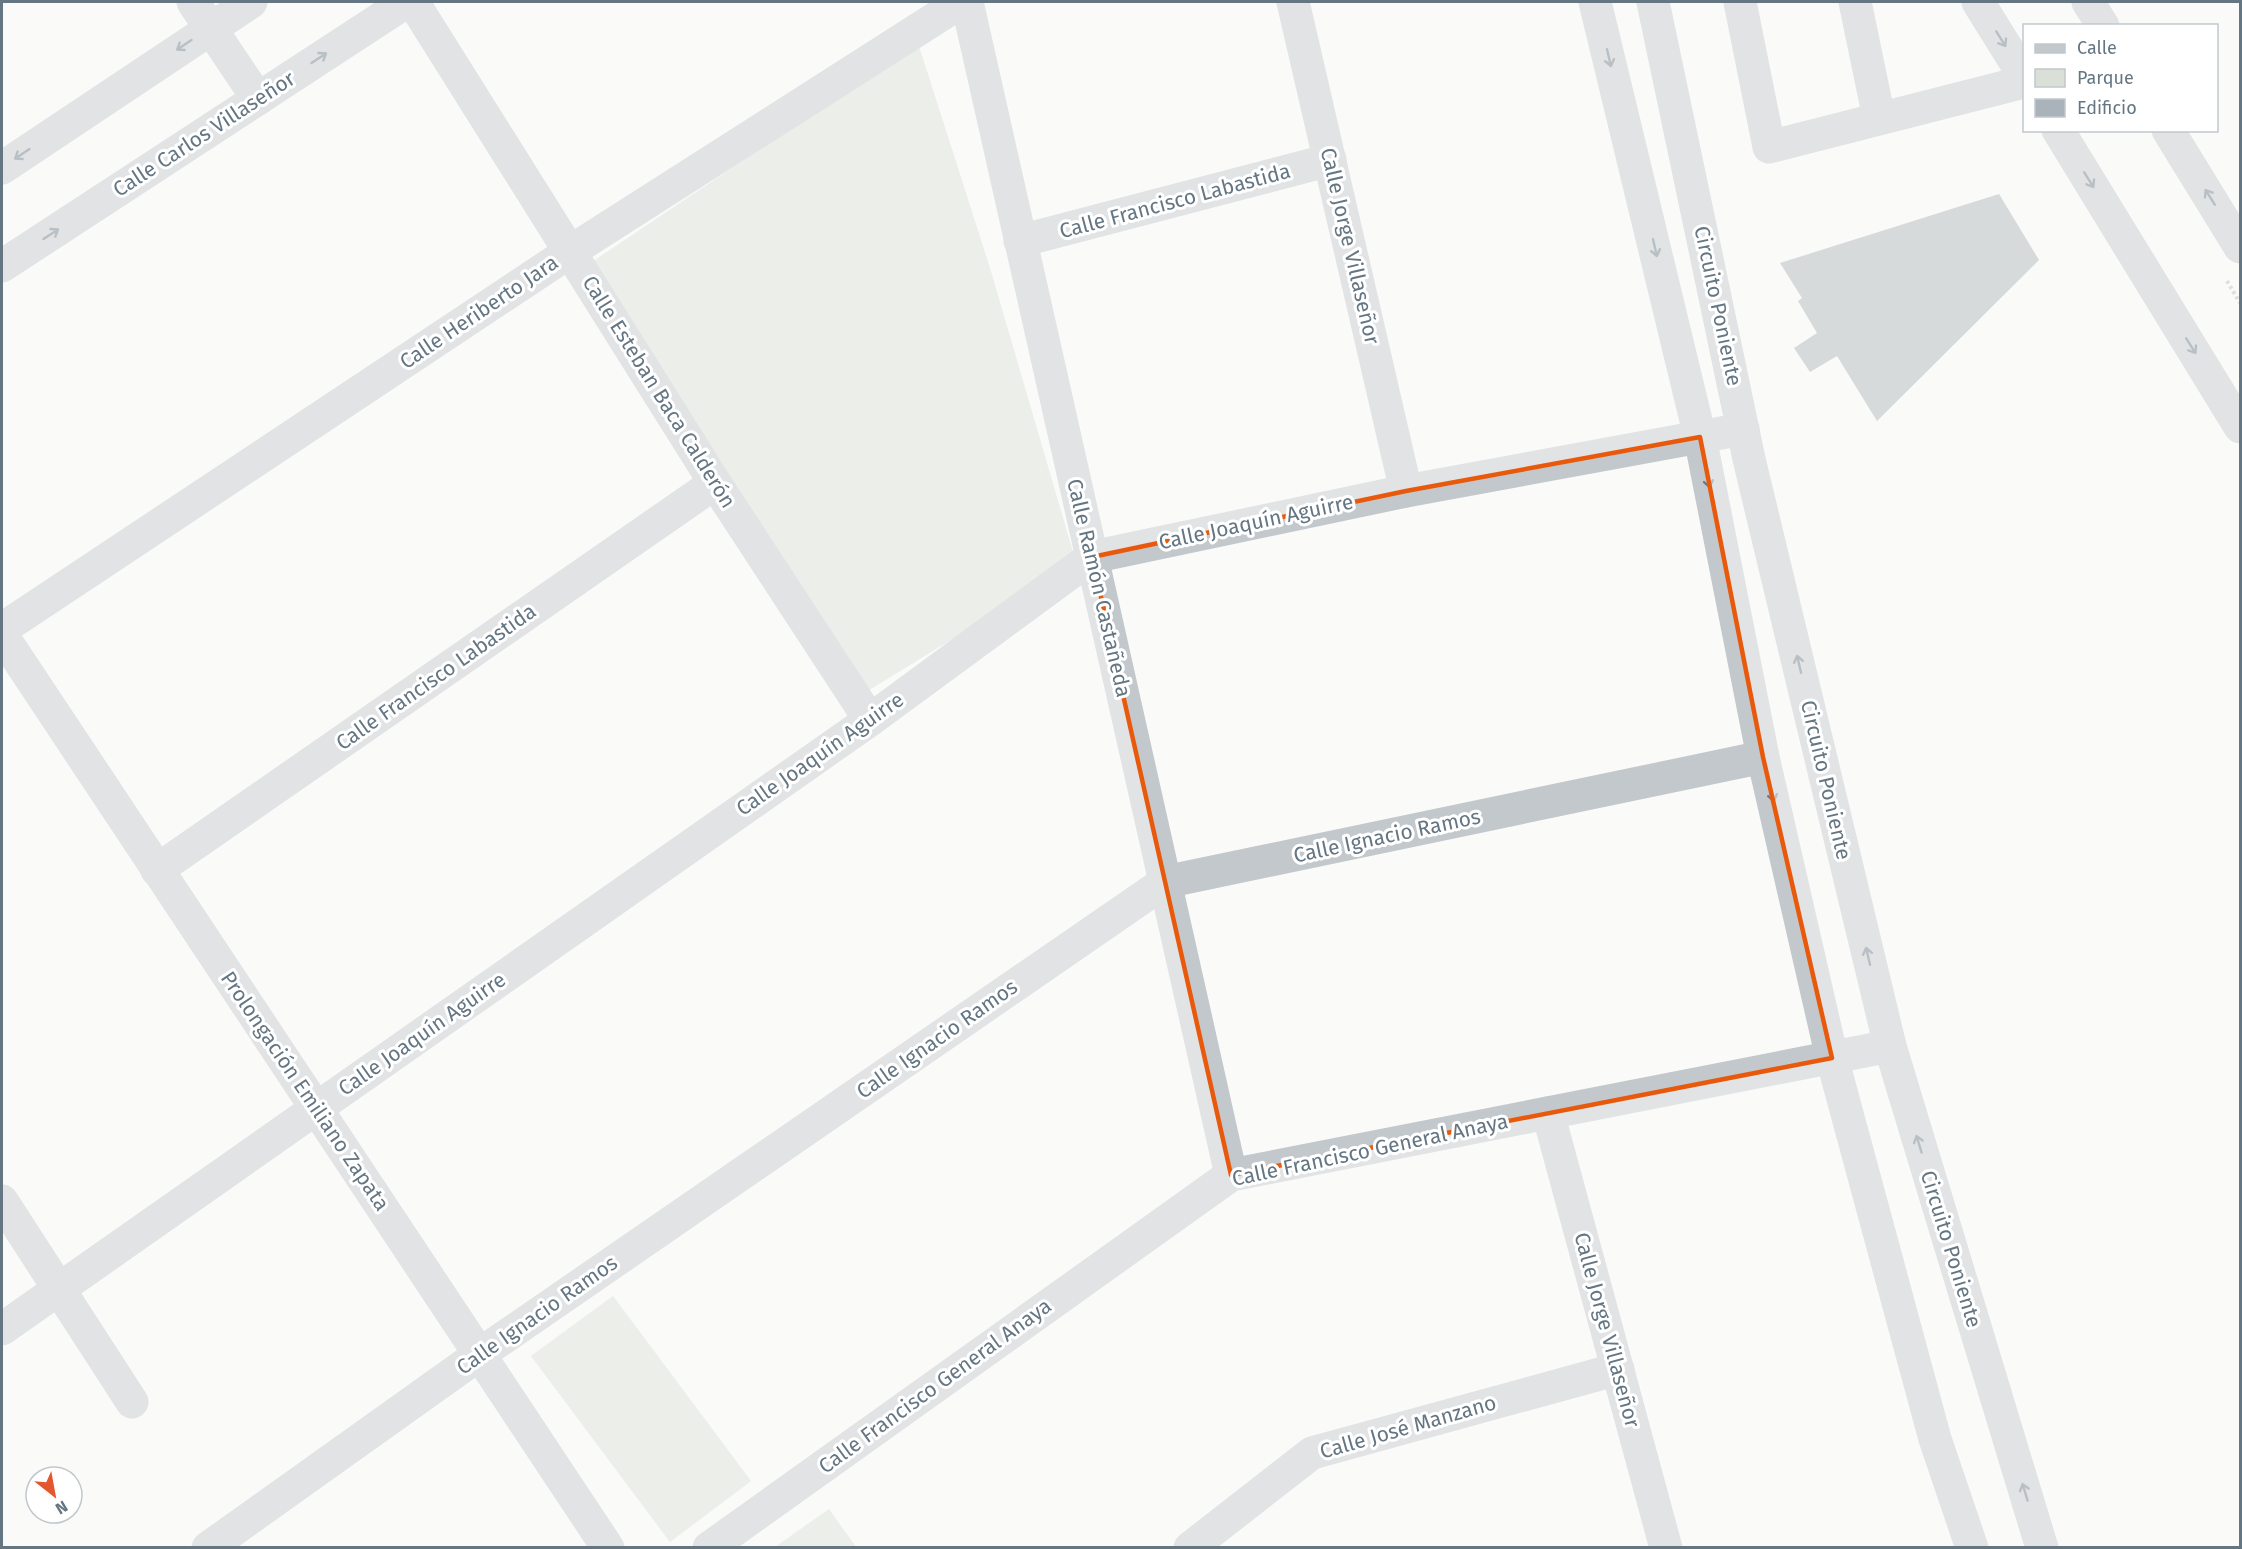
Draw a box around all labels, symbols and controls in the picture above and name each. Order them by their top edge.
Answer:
legend [2023,24,2218,132]
one-way arrow [1996,30,2008,47]
text: Calle [2077,37,2117,59]
one-way arrow [176,39,193,51]
one-way arrow [1604,48,1615,68]
one-way arrow [311,52,328,65]
street label: Calle Carlos Villaseñor [108,65,300,203]
text: Parque [2077,67,2134,89]
text: Edificio [2077,97,2137,119]
street label: Calle Jorge Villaseñor [1315,145,1385,347]
one-way arrow [14,148,31,160]
street label: Calle Francisco Labastida [1057,158,1293,244]
one-way arrow [2083,171,2095,188]
one-way arrow [2203,189,2216,206]
street label: Circuito Poniente [1688,224,1748,388]
one-way arrow [42,228,58,240]
one-way arrow [1649,238,1661,257]
street label: Calle Heriberto Jara [395,249,563,375]
street label: Calle Esteban Baca Calderón [577,271,741,513]
one-way arrow [2185,337,2197,354]
one-way arrow [1703,469,1714,488]
street label: Calle Ramón Castañeda [1061,476,1137,700]
street label: Calle Joaquín Aguirre [1156,489,1356,555]
street label: Calle Francisco Labastida [331,598,541,756]
one-way arrow [1792,655,1804,674]
street label: Calle Joaquín Aguirre [731,686,909,822]
street label: Circuito Poniente [1795,698,1857,862]
one-way arrow [1766,784,1778,803]
street label: Calle Ignacio Ramos [1291,803,1483,869]
one-way arrow [1862,947,1874,966]
street label: Prolongación Emiliano Zapata [215,966,395,1216]
street label: Calle Joaquín Aguirre [333,966,511,1102]
street label: Calle Ignacio Ramos [851,974,1023,1104]
street label: Calle Francisco General Anaya [1230,1108,1510,1192]
one-way arrow [1913,1135,1924,1154]
street label: Circuito Poniente [1915,1167,1987,1331]
street label: Calle Jorge Villaseñor [1568,1230,1646,1430]
street label: Calle Ignacio Ramos [451,1250,623,1380]
street label: Calle Francisco General Anaya [813,1293,1057,1479]
street label: Calle José Manzano [1317,1389,1499,1465]
north arrow [24,1465,84,1525]
one-way arrow [2019,1482,2030,1501]
text: N [52,1497,71,1518]

